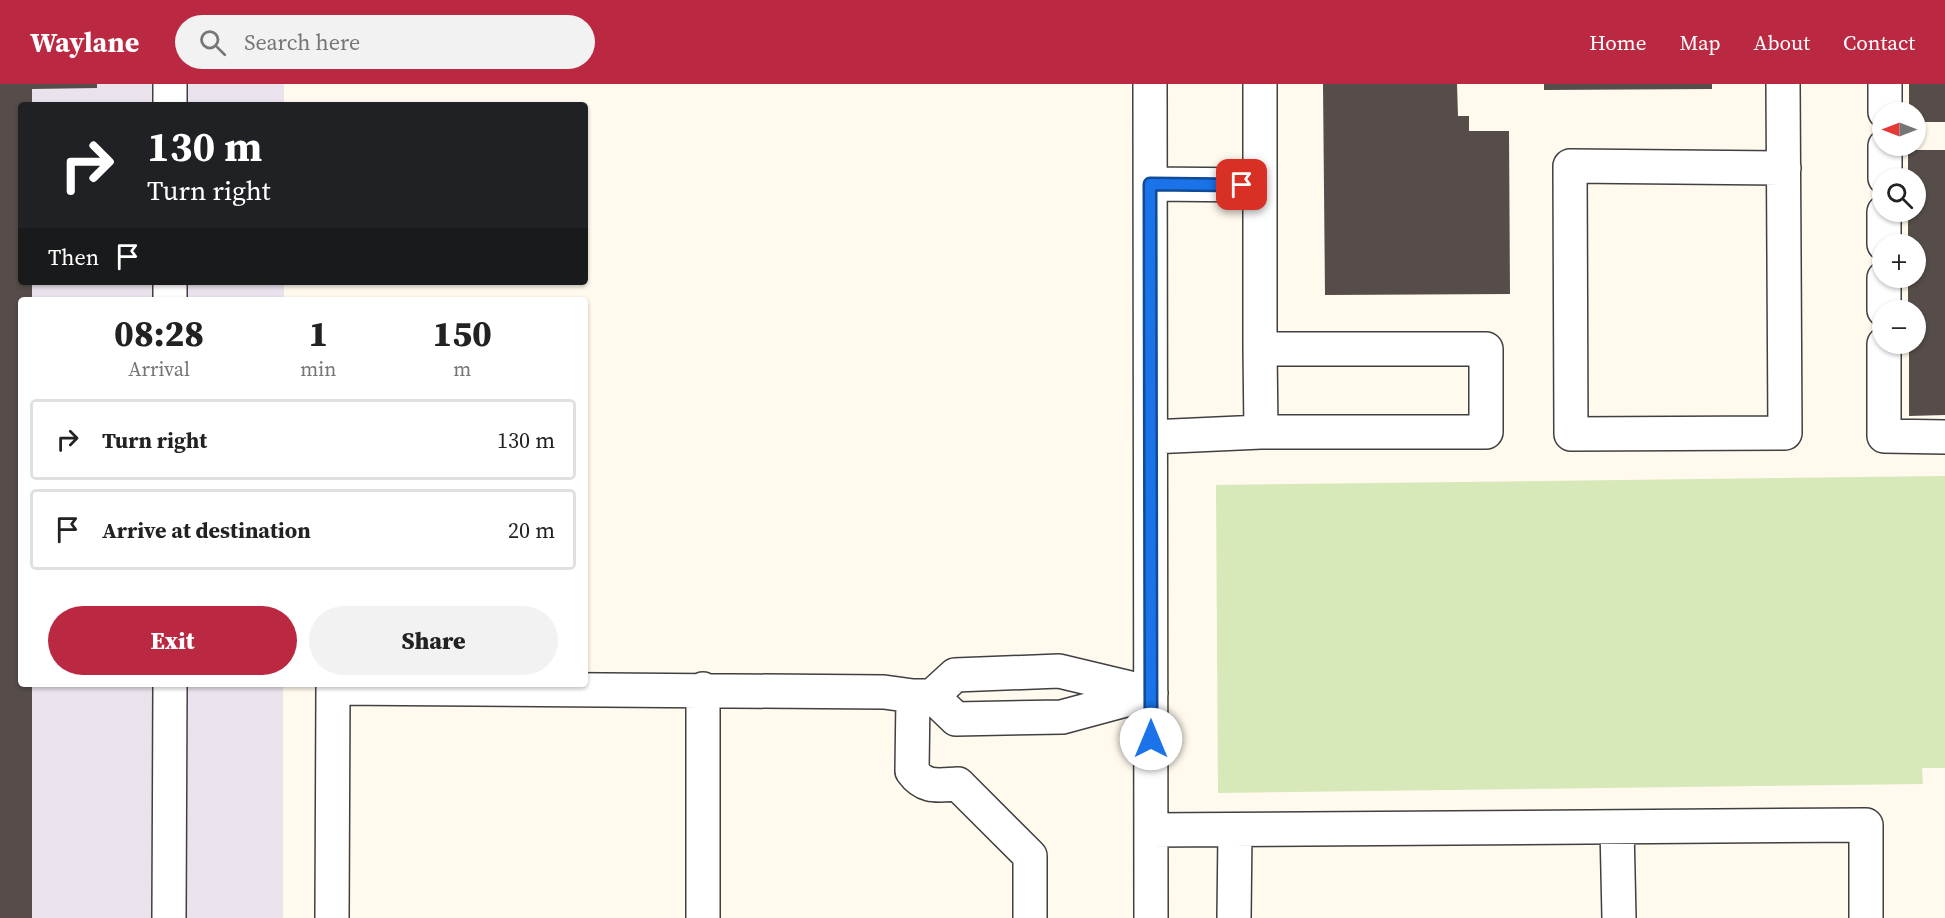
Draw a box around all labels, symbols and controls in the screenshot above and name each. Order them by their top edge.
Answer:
search box [175,15,595,69]
text: Waylane [30,23,139,61]
icon: search [196,26,229,59]
text: Search here [244,27,360,57]
text: Home [1589,28,1647,57]
text: Map [1680,28,1721,57]
text: About [1754,28,1810,57]
text: Contact [1843,28,1915,57]
north arrow [1872,102,1926,156]
map controls [1872,102,1926,354]
text: 130 m [147,117,262,175]
icon: right [48,126,126,204]
pin [1216,159,1267,210]
icon: arrive [1225,168,1258,201]
button: search [1872,168,1926,222]
text: Turn right [147,172,271,209]
button: + [1872,234,1926,288]
icon: arrive [111,240,144,273]
text: Then [48,242,99,272]
button: − [1872,300,1926,354]
text: 08:28 [114,309,204,358]
text: 1 [308,309,328,358]
text: 150 [432,309,492,358]
text: Arrival [128,355,190,383]
text: min [300,355,336,383]
text: m [453,355,471,383]
icon: right [51,423,84,456]
text: Turn right [102,425,207,455]
text: 130 m [497,425,555,455]
icon: arrive [51,513,84,546]
text: Arrive at destination [102,515,311,545]
text: 20 m [508,515,555,545]
button: Exit [48,606,297,675]
button: Share [309,606,558,675]
position arrow [1119,707,1183,771]

